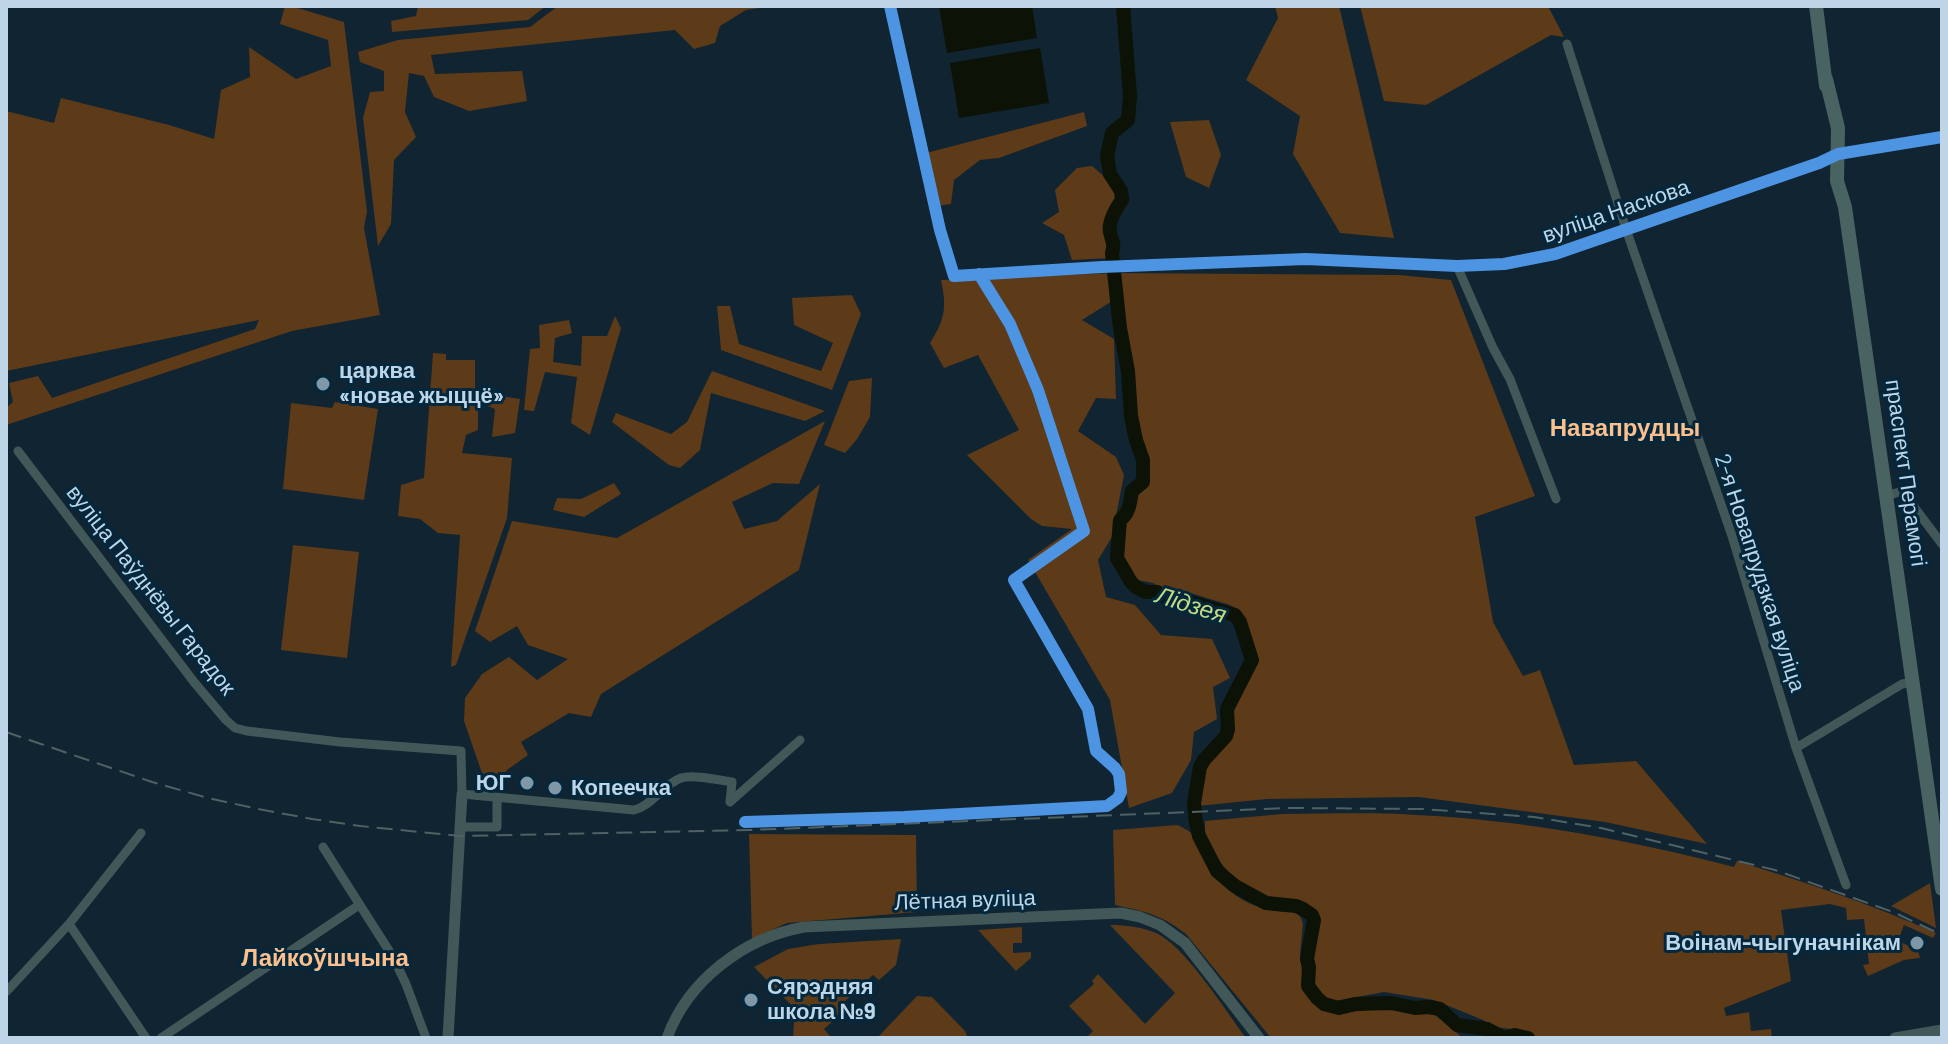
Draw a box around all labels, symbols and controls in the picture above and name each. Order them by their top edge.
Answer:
street label: вуліца Наскова [1539,174,1693,248]
place label: царква «новае жыццё» [339,358,504,410]
marker: царква «новае жыццё» [314,375,332,393]
street label: праспект Перамогі [1880,378,1932,568]
district label: Навапрудцы [1550,414,1700,442]
street label: 2-я Новапрудзкая вуліца [1709,451,1811,695]
street label: вуліца Паўднёвы Гарадок [61,480,241,700]
water label: Лідзея [1152,581,1230,629]
place label: ЮГ [476,770,511,796]
marker: ЮГ [518,774,536,792]
place label: Копеечка [571,775,671,801]
marker: Копеечка [546,779,564,797]
street label: Лётная вуліца [894,884,1036,916]
place label: Воінам-чыгуначнікам [1665,930,1901,956]
marker: Воінам-чыгуначнікам [1908,934,1926,952]
district label: Лайкоўшчына [241,944,409,972]
place label: Сярэдняя школа №9 [767,974,876,1026]
marker: Сярэдняя школа №9 [742,991,760,1009]

